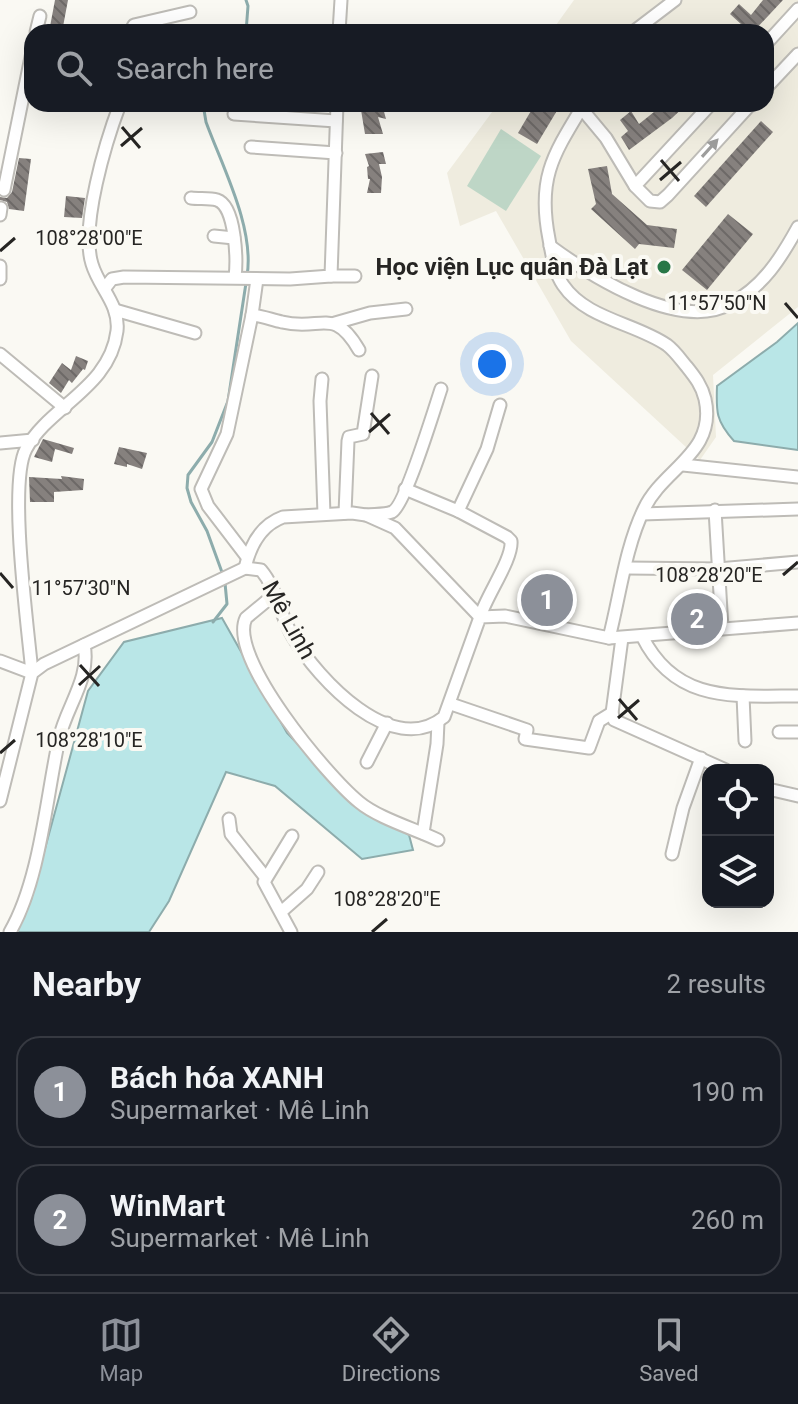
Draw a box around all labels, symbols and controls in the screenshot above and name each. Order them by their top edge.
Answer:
search box [24,24,774,112]
icon: search [52,46,96,90]
text: Search here [116,51,274,86]
one-way arrow [701,138,719,157]
text: 108°28'00"E [35,226,143,250]
place label: Học viện Lục quân Đà Lạt [376,253,648,281]
marker: Học viện Lục quân Đà Lạt [655,258,673,276]
text: 11°57'50"N [667,291,767,315]
your location [472,344,512,384]
text: 108°28'20"E [655,563,763,587]
pin: 1 [521,570,573,630]
text: 11°57'30"N [31,576,131,600]
street label: Mê Linh [256,576,322,664]
pin: 2 [671,589,723,649]
text: 108°28'10"E [35,728,143,752]
map controls [702,764,774,908]
button: locate [702,764,774,836]
button: layers [702,836,774,908]
text: 108°28'20"E [333,887,441,911]
text: Nearby [32,964,141,1004]
text: 2 results [667,969,766,999]
text: Bách hóa XANH [110,1060,324,1095]
text: 1 [53,1077,67,1107]
text: 190 m [691,1077,764,1107]
text: Supermarket · Mê Linh [110,1095,370,1125]
text: WinMart [110,1188,225,1223]
text: 2 [53,1205,67,1235]
text: 260 m [691,1205,764,1235]
text: Supermarket · Mê Linh [110,1223,370,1253]
tab: Map [99,1313,143,1386]
tab: Directions [342,1313,441,1386]
tab: Saved [639,1313,699,1386]

